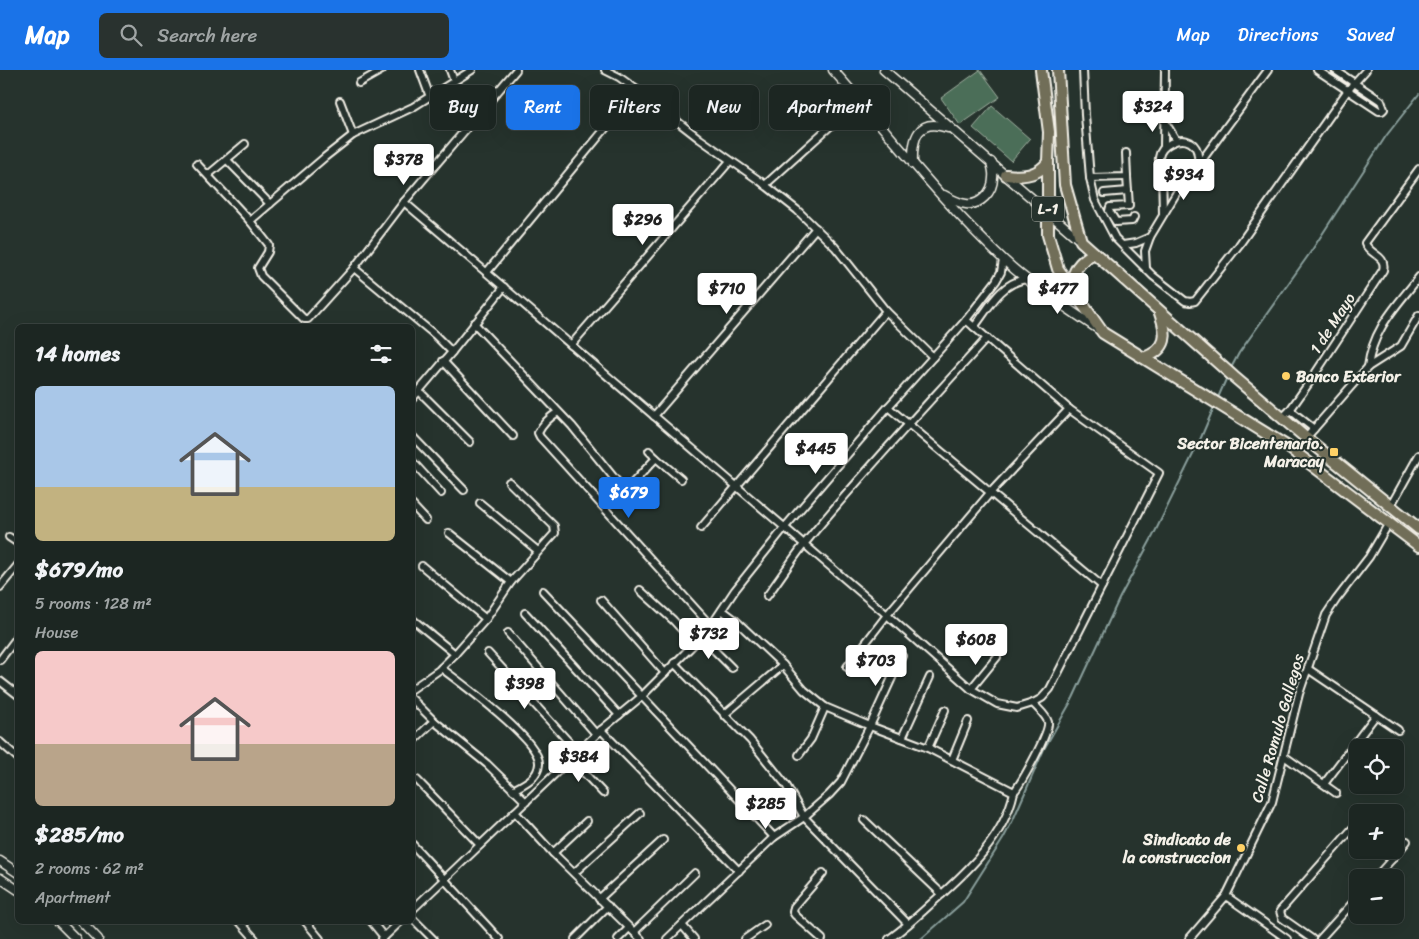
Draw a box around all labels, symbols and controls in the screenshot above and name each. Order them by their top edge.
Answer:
search box [99,13,449,58]
text: Map [25,14,69,56]
text: Search here [157,19,257,52]
text: Map [1177,19,1210,51]
text: Directions [1238,19,1319,51]
text: Saved [1347,19,1394,51]
icon: search [117,21,145,49]
chip: Buy [430,85,496,130]
chip: Rent [506,85,580,130]
chip: Filters [590,85,679,130]
chip: New [689,85,759,130]
chip: Apartment [769,85,890,130]
pin: $324 [1123,90,1183,133]
text: $324 [1134,92,1172,121]
pin: $378 [374,144,434,186]
text: $378 [385,145,423,174]
pin: $934 [1154,158,1214,201]
text: $934 [1164,160,1204,189]
road number: L-1 [1032,196,1064,222]
pin: $296 [613,204,673,246]
text: $296 [624,205,662,234]
pin: $710 [697,272,757,315]
pin: $477 [1028,272,1088,315]
text: $710 [709,274,745,303]
text: $477 [1038,274,1078,303]
street label: 1 de Mayo [1301,286,1363,360]
text: 14 homes [35,335,120,373]
icon: filters [367,340,395,368]
place label: Banco Exterior [1296,362,1402,391]
marker: Banco Exterior [1280,370,1292,382]
icon: home [170,419,260,509]
place label: Sector Bicentenario. Maracay [1176,429,1325,476]
pin: $445 [786,432,846,475]
text: $445 [796,434,836,463]
marker: Sector Bicentenario. Maracay [1328,446,1340,458]
pin: $679 [599,476,659,519]
text: $679 [610,478,648,507]
text: $679/mo [35,551,123,589]
text: 5 rooms · 128 m² [35,589,152,618]
text: House [35,618,78,647]
pin: $732 [679,618,739,660]
text: $732 [690,619,728,648]
pin: $608 [946,624,1006,666]
text: $608 [956,625,996,654]
pin: $703 [846,644,906,687]
text: $703 [857,646,895,675]
street label: Calle Romulo Gallegos [1242,650,1313,806]
pin: $398 [495,668,555,710]
text: $398 [505,669,545,698]
icon: home [170,684,260,774]
map controls [1349,739,1404,924]
button: locate [1349,739,1404,794]
pin: $384 [549,740,609,783]
text: $384 [559,742,599,771]
pin: $285 [736,788,796,830]
text: $285 [746,789,786,818]
button: + [1349,804,1404,859]
text: $285/mo [35,816,124,854]
place label: Sindicato de la construccion [1122,825,1232,872]
marker: Sindicato de la construccion [1235,842,1247,854]
text: 2 rooms · 62 m² [35,854,144,883]
button: − [1349,869,1404,924]
text: Apartment [35,883,111,912]

